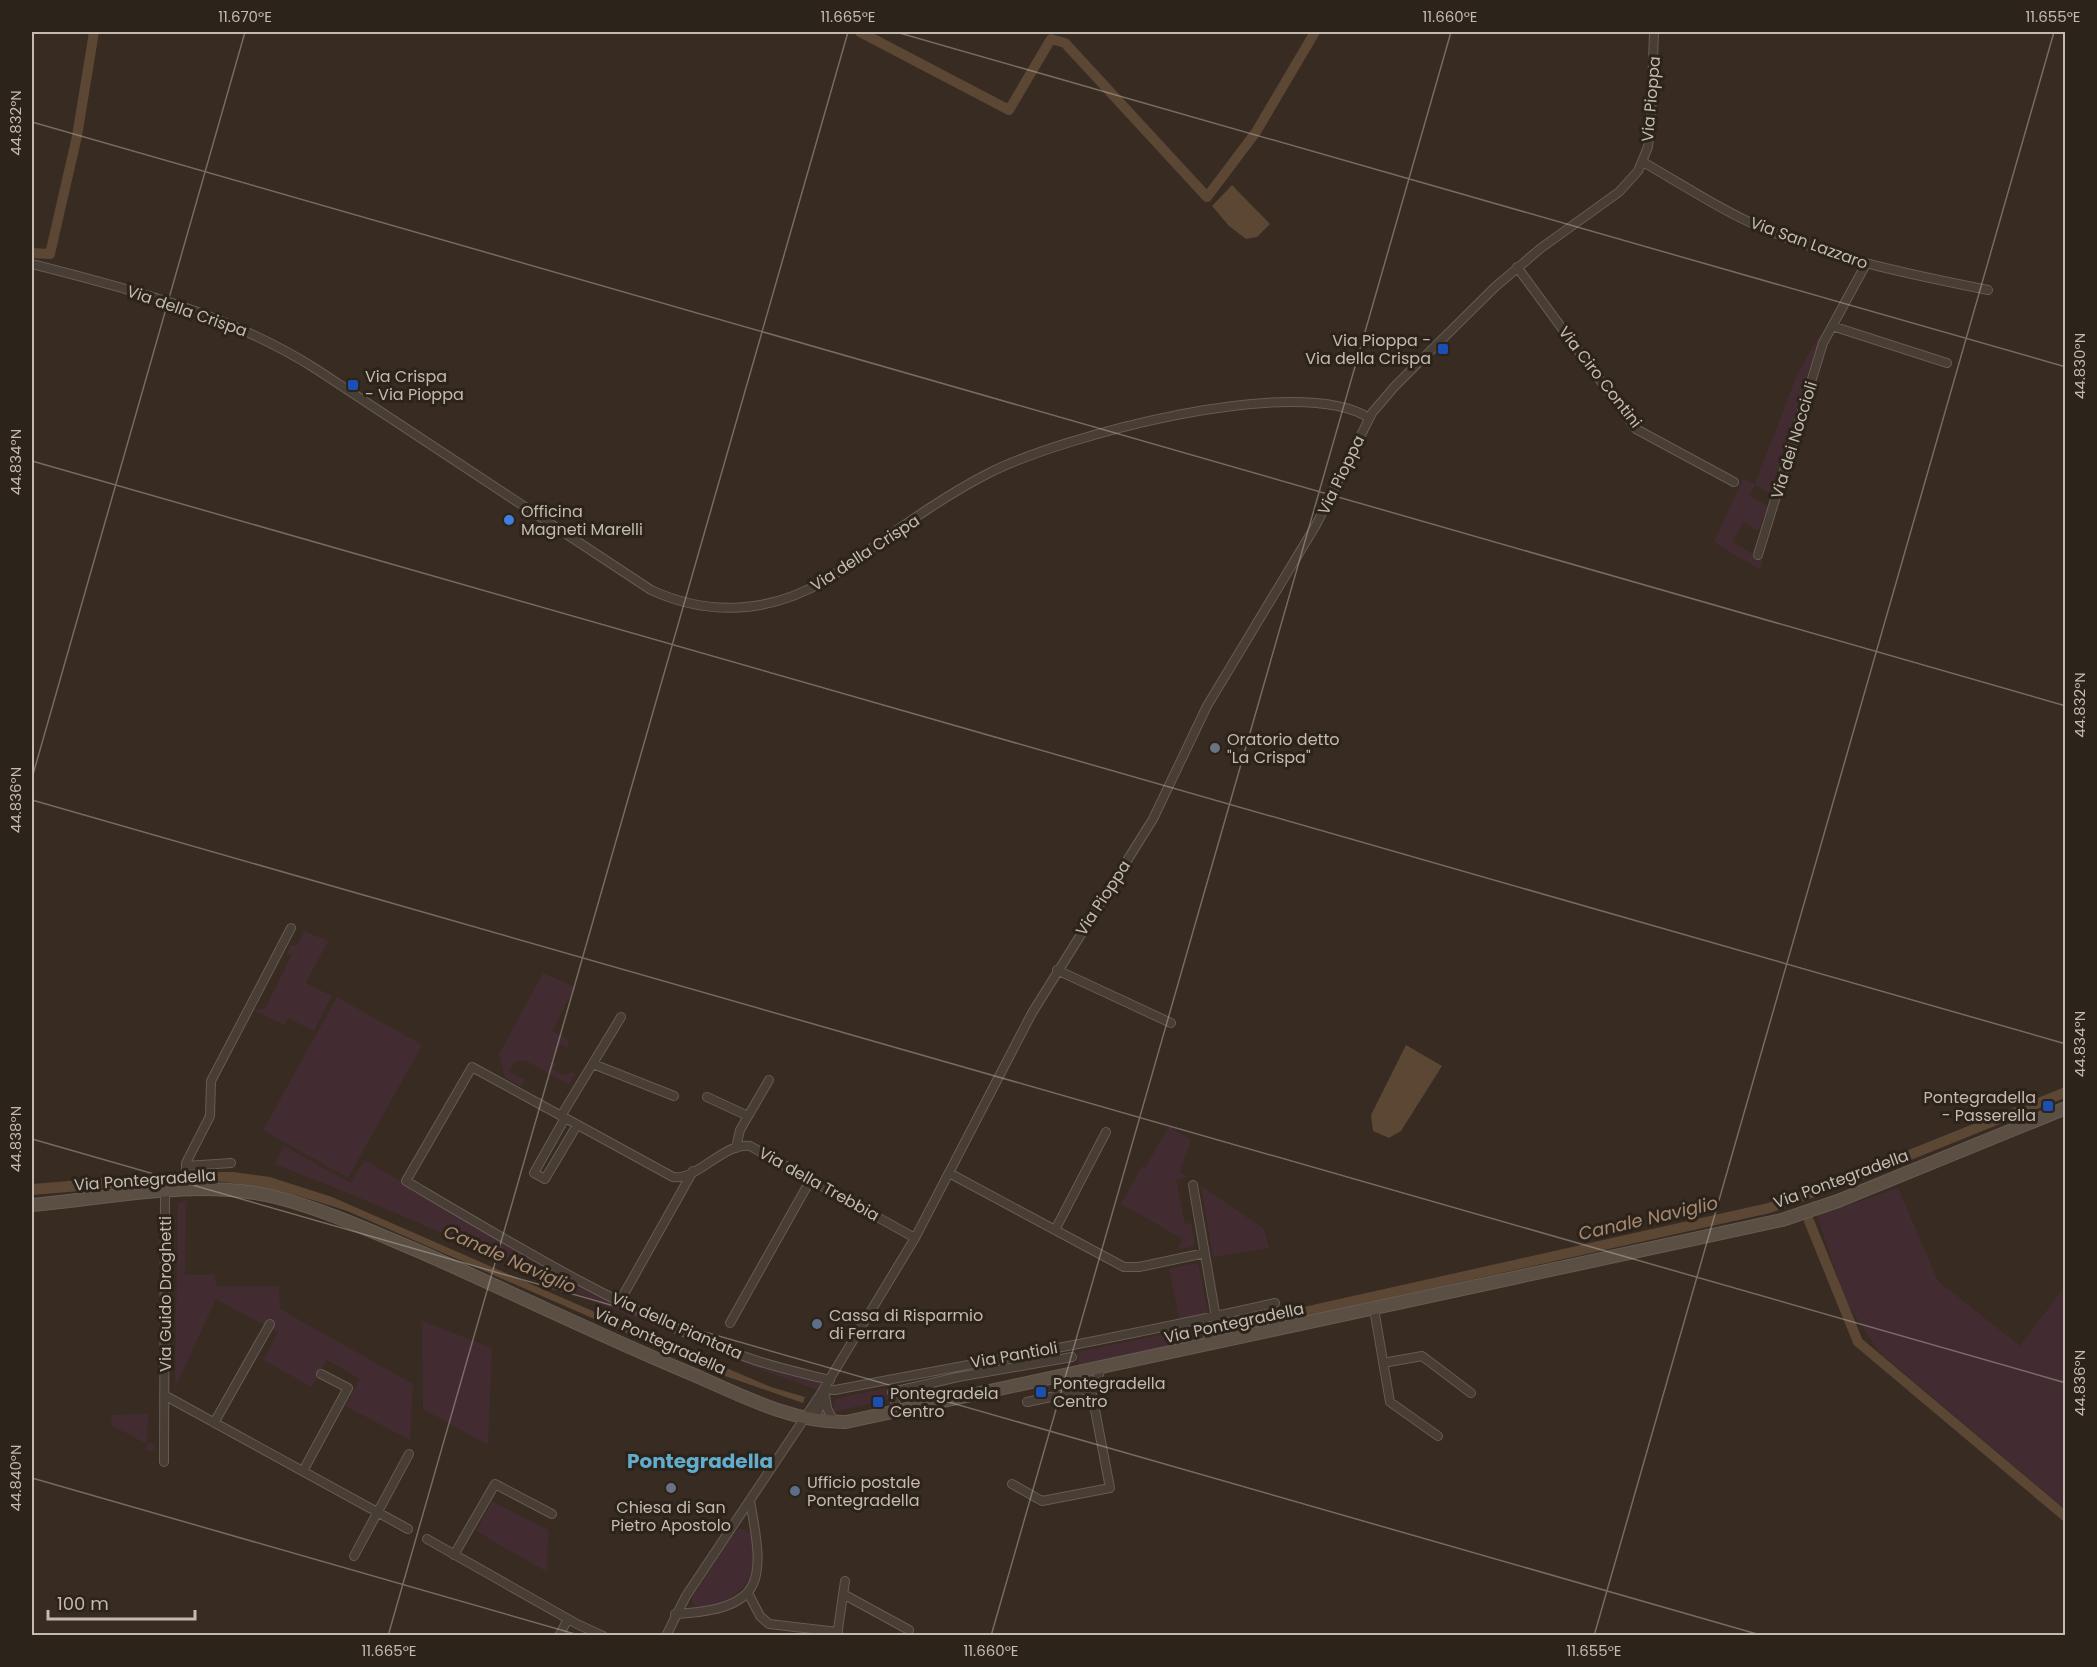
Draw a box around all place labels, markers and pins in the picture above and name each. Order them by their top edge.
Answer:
place label: Via Pioppa - Via della Crispa [1305,329,1431,370]
marker: Via Pioppa - Via della Crispa [1436,342,1450,356]
place label: Via Crispa - Via Pioppa [365,365,464,406]
marker: Via Crispa - Via Pioppa [346,378,360,392]
place label: Officina Magneti Marelli [521,500,643,541]
marker: Officina Magneti Marelli [502,513,516,527]
place label: Oratorio detto "La Crispa" [1227,728,1339,769]
marker: Oratorio detto "La Crispa" [1208,741,1222,755]
place label: Pontegradella - Passerella [1923,1086,2036,1127]
marker: Pontegradella - Passerella [2041,1099,2055,1113]
place label: Cassa di Risparmio di Ferrara [829,1304,983,1345]
marker: Cassa di Risparmio di Ferrara [810,1317,824,1331]
place label: Pontegradella Centro [1053,1372,1166,1413]
place label: Pontegradela Centro [890,1382,999,1423]
marker: Pontegradella Centro [1034,1385,1048,1399]
marker: Pontegradela Centro [871,1395,885,1409]
place label: Ufficio postale Pontegradella [807,1471,920,1512]
marker: Chiesa di San Pietro Apostolo [664,1481,678,1495]
marker: Ufficio postale Pontegradella [788,1484,802,1498]
place label: Chiesa di San Pietro Apostolo [611,1496,731,1537]

